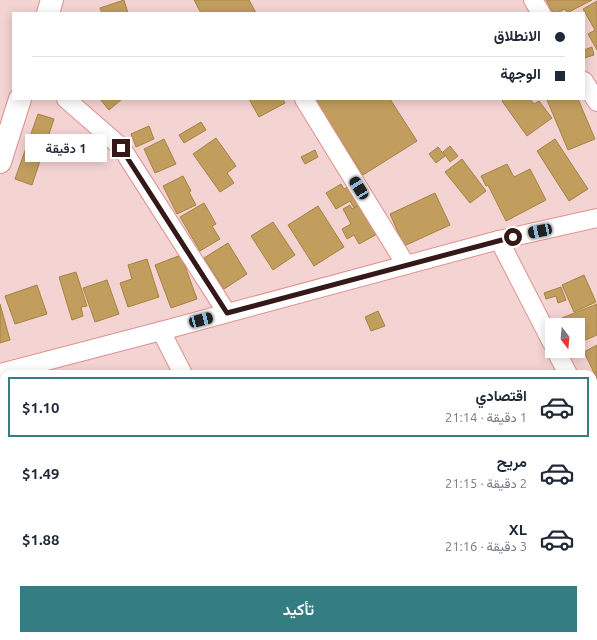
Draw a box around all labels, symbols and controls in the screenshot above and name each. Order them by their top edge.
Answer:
text: الانطلاق [494,27,541,44]
text: الوجهة [500,65,541,82]
callout: 1 دقيقة [25,134,107,162]
route end [112,139,130,157]
text: 1 دقيقة [46,141,86,155]
car [348,175,370,201]
car [527,223,553,239]
route start [504,228,522,246]
car [188,311,214,329]
north arrow [545,318,585,358]
map controls [545,318,585,358]
text: اقتصادي [475,387,527,404]
icon: car [539,389,575,425]
text: $1.10 [22,399,60,416]
text: 1 دقيقة · 21:14 [445,410,527,424]
text: مريح [497,453,527,470]
icon: car [539,455,575,491]
text: $1.49 [22,465,60,482]
text: 2 دقيقة · 21:15 [445,476,527,490]
text: XL [509,521,527,538]
icon: car [539,521,575,557]
text: $1.88 [22,531,60,548]
text: 3 دقيقة · 21:16 [445,539,527,553]
button: تأكيد [20,586,577,632]

